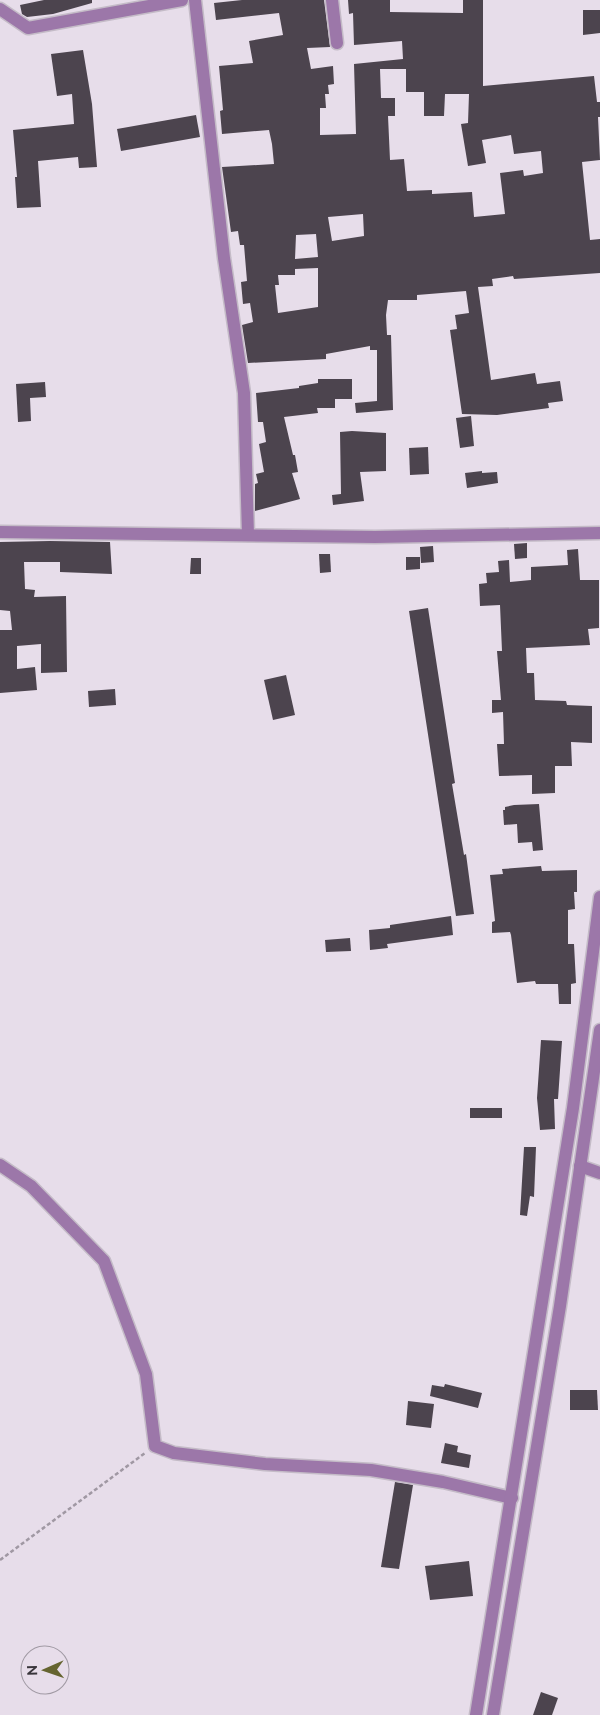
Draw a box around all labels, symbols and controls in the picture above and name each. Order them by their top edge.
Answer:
north arrow [20,1645,70,1695]
text: N [24,1665,40,1676]

